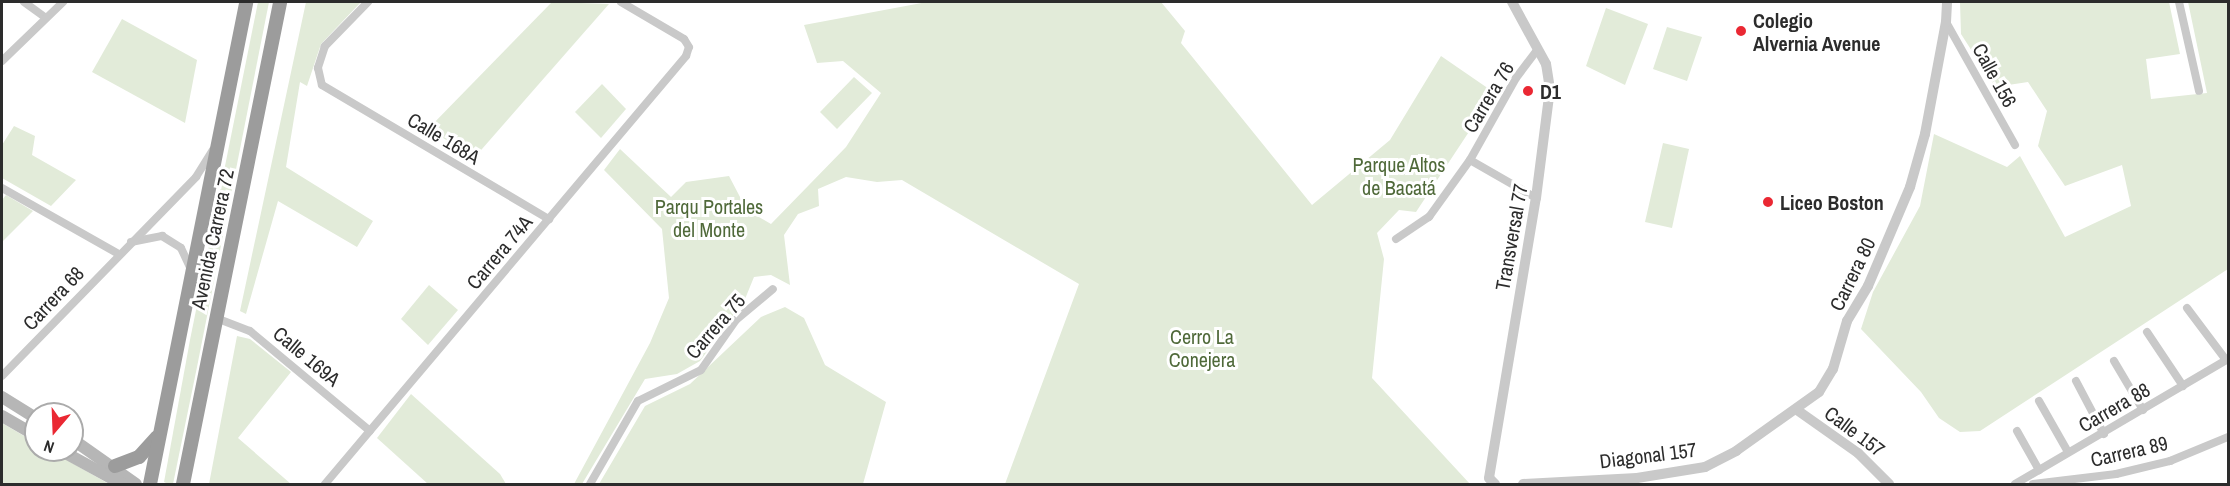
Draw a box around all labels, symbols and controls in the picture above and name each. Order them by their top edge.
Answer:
place label: Colegio Alvernia Avenue [1753,8,1881,55]
marker: Colegio Alvernia Avenue [1734,24,1748,38]
street label: Calle 156 [1968,39,2022,111]
street label: Carrera 76 [1458,57,1518,137]
place label: D1 [1540,79,1561,103]
marker: D1 [1521,84,1535,98]
street label: Calle 168A [403,107,485,169]
park label: Parque Altos de Bacatá [1352,152,1446,199]
street label: Avenida Carrera 72 [185,167,239,311]
street label: Transversal 77 [1490,182,1532,292]
place label: Liceo Boston [1780,190,1884,214]
park label: Parqu Portales del Monte [655,194,763,241]
marker: Liceo Boston [1761,195,1775,209]
street label: Carrera 74A [461,210,537,294]
street label: Carrera 80 [1824,234,1880,314]
street label: Carrera 68 [17,261,89,335]
street label: Carrera 75 [680,289,750,363]
street label: Calle 169A [269,321,345,391]
park label: Cerro La Conejera [1169,325,1235,372]
street label: Carrera 88 [2074,377,2154,437]
street label: Calle 157 [1820,401,1890,461]
north arrow [24,402,84,462]
street label: Carrera 89 [2088,430,2170,472]
text: N [41,435,57,459]
street label: Diagonal 157 [1598,437,1698,473]

